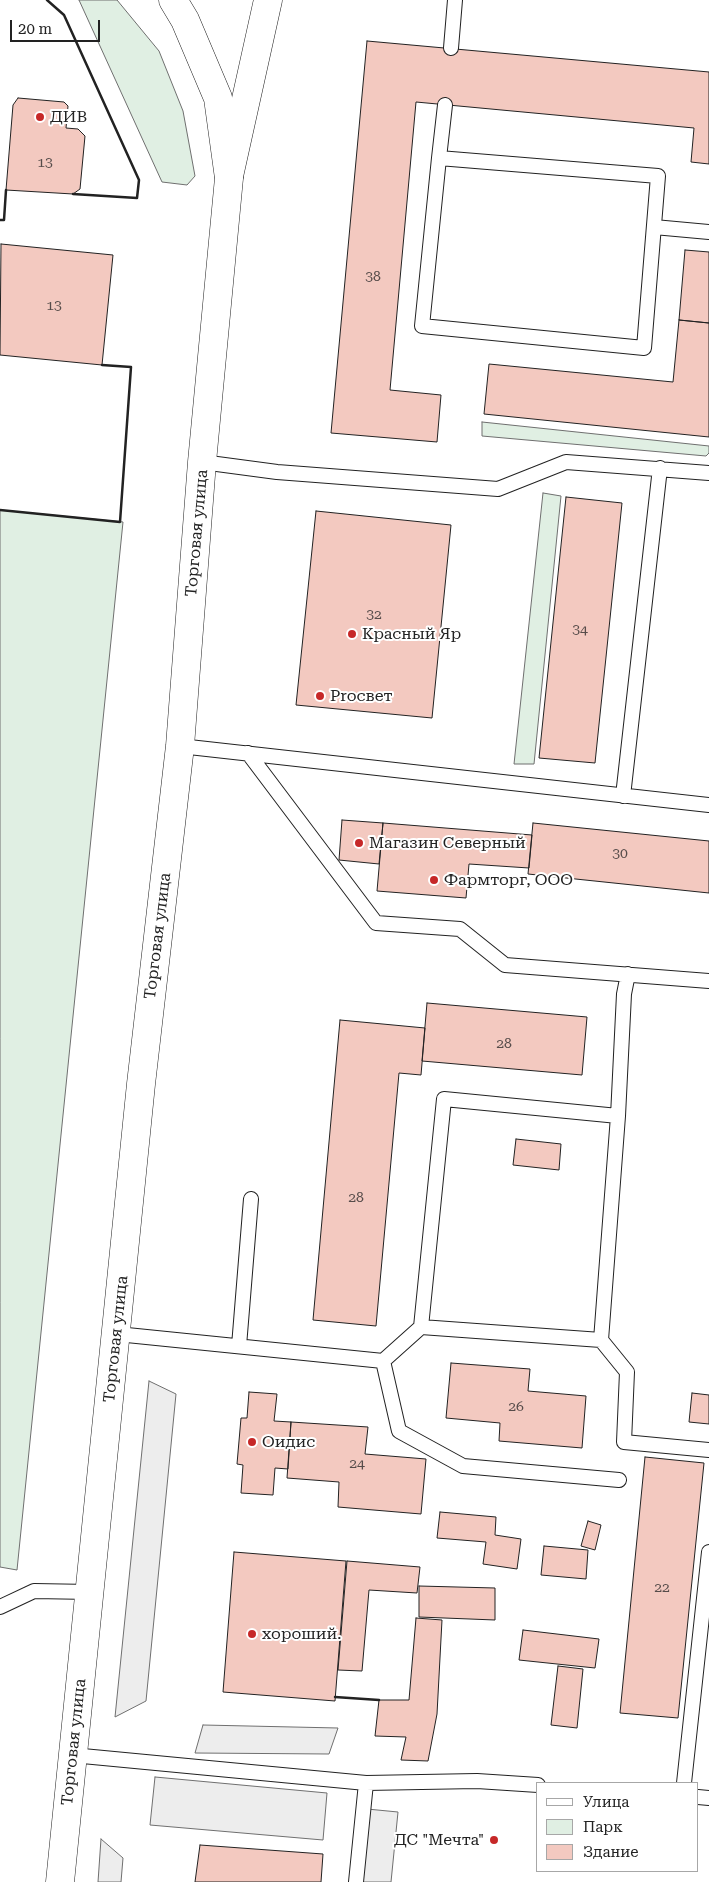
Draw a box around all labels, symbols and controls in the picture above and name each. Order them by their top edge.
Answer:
scale bar [12,10,102,42]
text: 20 m [18,20,52,38]
place label: ДИВ [50,107,87,127]
marker: ДИВ [34,111,46,123]
house number: 13 [37,155,53,171]
house number: 38 [365,269,381,285]
house number: 13 [46,298,62,314]
street label: Торговая улица [182,469,212,597]
house number: 32 [366,607,382,623]
house number: 34 [572,622,588,638]
place label: Красный Яр [362,624,461,644]
marker: Красный Яр [346,628,358,640]
place label: Proсвет [330,686,392,706]
marker: Proсвет [314,690,326,702]
place label: Магазин Северный [369,833,526,853]
marker: Магазин Северный [353,837,365,849]
house number: 30 [612,846,628,862]
place label: Фармторг, ООО [444,870,573,890]
street label: Торговая улица [141,872,175,1000]
marker: Фармторг, ООО [428,874,440,886]
house number: 28 [496,1036,512,1052]
house number: 28 [348,1190,364,1206]
street label: Торговая улица [100,1275,132,1403]
house number: 26 [508,1399,524,1415]
place label: Оидис [262,1432,315,1452]
marker: Оидис [246,1436,258,1448]
house number: 24 [349,1456,365,1472]
house number: 22 [654,1580,670,1596]
place label: хороший. [262,1624,341,1644]
marker: хороший. [246,1628,258,1640]
street label: Торговая улица [58,1678,90,1806]
legend [536,1782,699,1872]
text: Улица [583,1793,629,1811]
text: Парк [583,1818,623,1836]
place label: ДС "Мечта" [394,1830,484,1850]
marker: ДС "Мечта" [488,1834,500,1846]
text: Здание [583,1843,639,1861]

